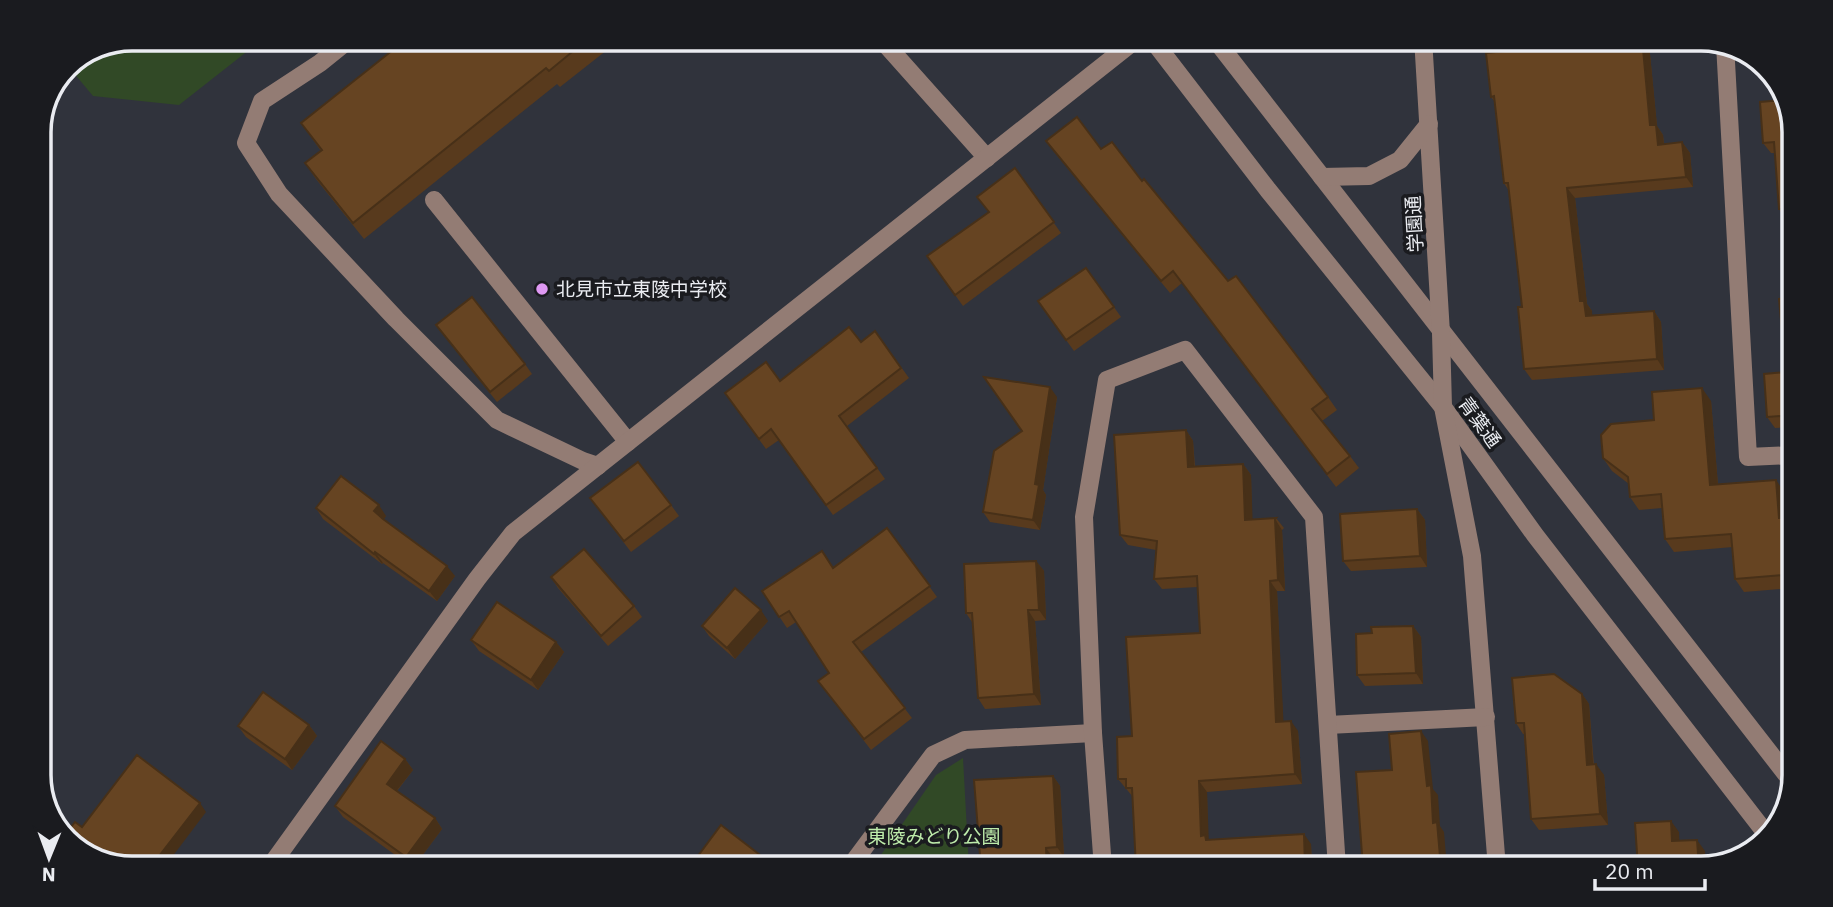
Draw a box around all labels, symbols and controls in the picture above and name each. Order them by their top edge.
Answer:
street label: 学園通 [1401,195,1427,253]
place label: 北見市立東陵中学校 [556,277,727,301]
marker: 北見市立東陵中学校 [534,281,550,297]
street label: 青葉通 [1454,392,1506,452]
north arrow [14,823,84,893]
park label: 東陵みどり公園 [867,824,1001,848]
scale bar [1595,848,1705,892]
text: 20 m [1605,857,1654,885]
text: N [42,863,56,887]

